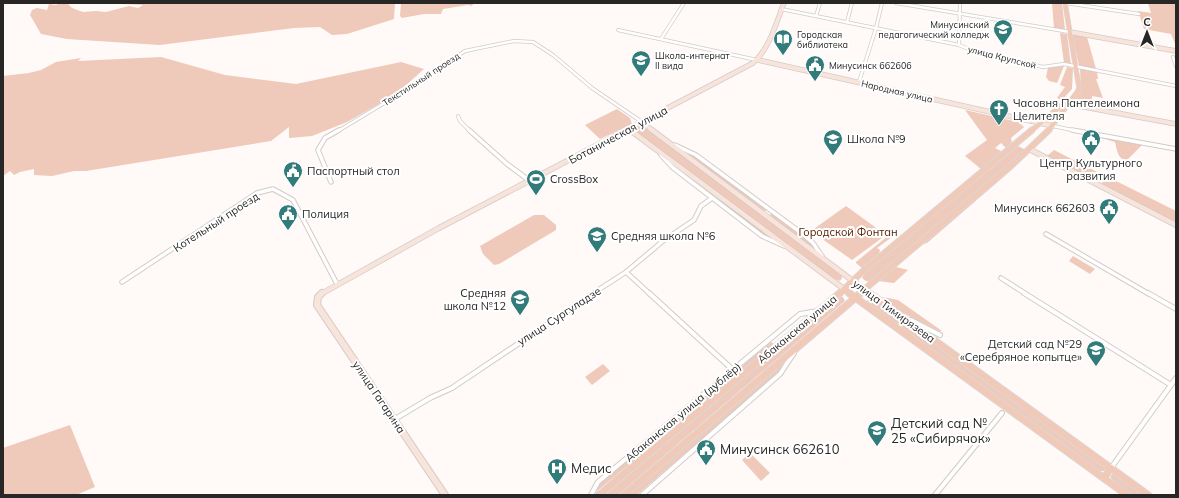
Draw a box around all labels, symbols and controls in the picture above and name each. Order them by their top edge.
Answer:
north arrow [1127,12,1167,52]
text: С [1143,15,1151,29]
school or university icon: Минусинский педагогический колледж [992,18,1014,46]
place label: Минусинский педагогический колледж [878,19,990,40]
library icon: Городская библиотека [772,28,794,56]
place label: Городская библиотека [797,29,848,50]
street label: улица Крупской [966,43,1037,72]
school or university icon: Школа-интернат II вида [630,49,652,77]
street label: Текстильный проезд [380,50,462,108]
place label: Школа-интернат II вида [655,50,731,71]
public building icon: Минусинск 662606 [804,54,826,82]
place label: Минусинск 662606 [829,60,912,72]
street label: Народная улица [860,77,934,106]
place label: Часовня Пантелеимона Целителя [1013,96,1140,123]
church icon: Часовня Пантелеимона Целителя [988,98,1010,126]
street label: Ботаническая улица [566,103,670,167]
school or university icon: Школа №9 [822,128,844,156]
public building icon: Центр Культурного развития [1080,128,1102,156]
place label: Школа №9 [847,132,906,146]
place label: Центр Культурного развития [1040,156,1142,183]
public building icon: Паспортный стол [282,160,304,188]
place label: Паспортный стол [307,164,400,178]
sports icon: CrossBox [525,168,547,196]
place label: CrossBox [550,172,598,186]
street label: Котельный проезд [170,189,262,255]
public building icon: Минусинск 662603 [1098,197,1120,225]
place label: Минусинск 662603 [994,201,1095,215]
public building icon: Полиция [277,203,299,231]
place label: Полиция [302,207,349,221]
school or university icon: Средняя школа №6 [586,225,608,253]
park label: Городской Фонтан [798,225,898,239]
place label: Средняя школа №6 [611,229,716,243]
street label: улица Тимирязева [850,276,938,346]
street label: улица Сургуладзе [515,284,603,348]
place label: Средняя школа №12 [444,286,506,313]
school or university icon: Средняя школа №12 [509,288,531,316]
street label: Абаканская улица [754,292,840,366]
place label: Детский сад №29 «Серебряное копытце» [960,337,1082,364]
school or university icon: Детский сад №29 «Серебряное копытце» [1085,339,1107,367]
street label: улица Гагарина [350,358,408,436]
street label: Абаканская улица (дублёр) [622,359,744,465]
place label: Детский сад № 25 «Сибирячок» [891,415,991,446]
school or university icon: Детский сад № 25 «Сибирячок» [866,419,888,447]
public building icon: Минусинск 662610 [695,438,717,466]
place label: Минусинск 662610 [720,441,840,457]
hospital icon: Медис [546,457,568,485]
place label: Медис [571,460,612,476]

